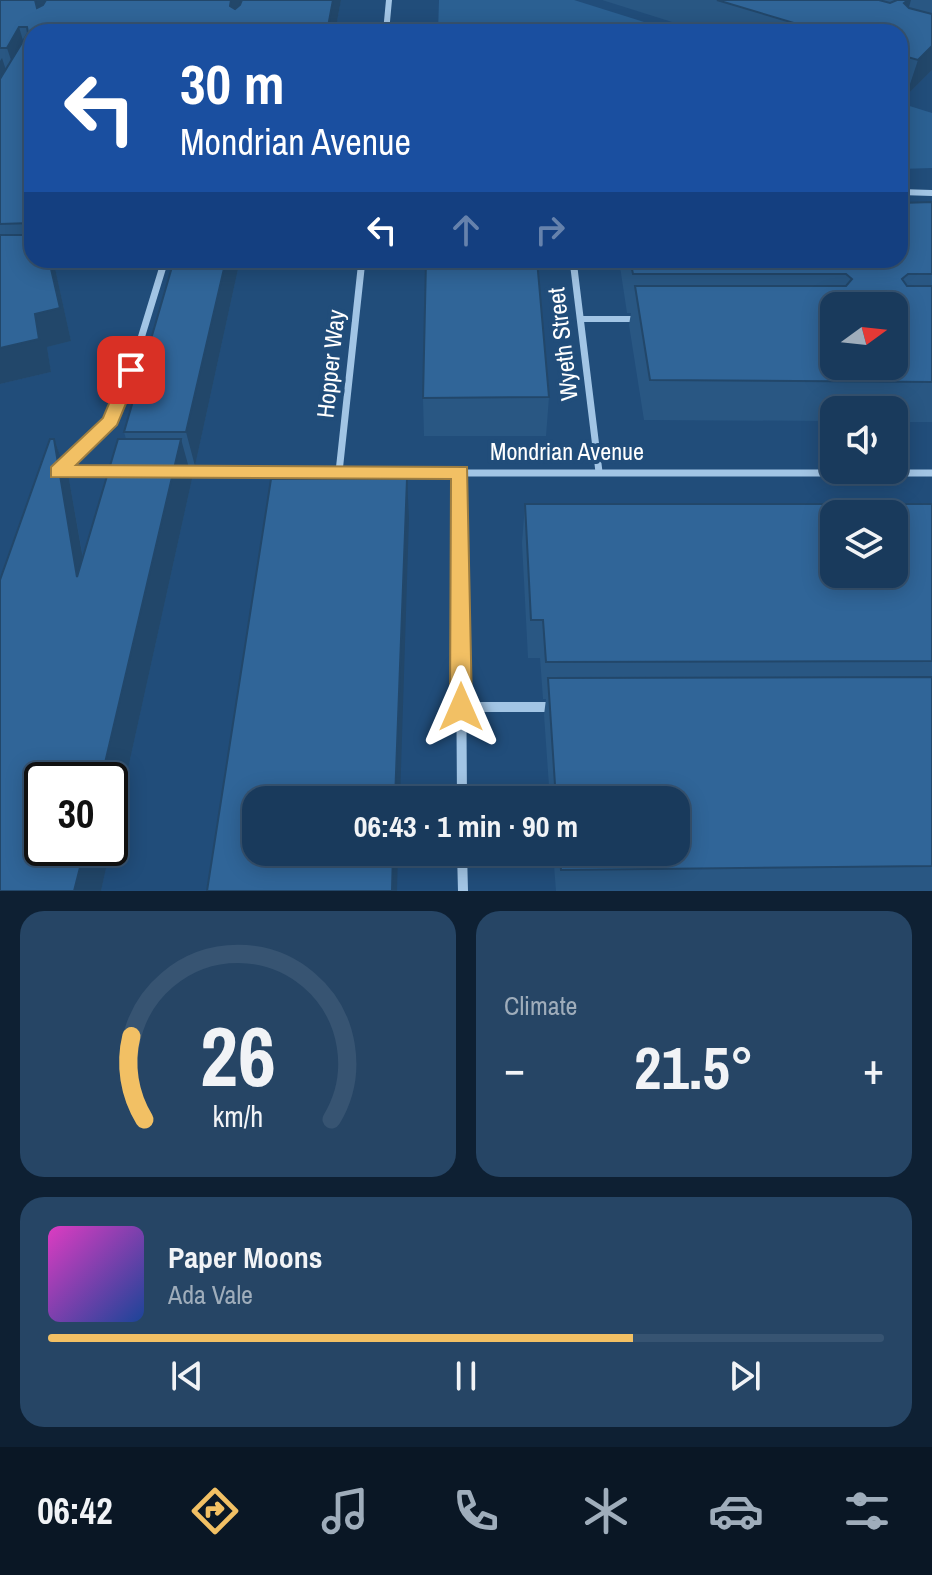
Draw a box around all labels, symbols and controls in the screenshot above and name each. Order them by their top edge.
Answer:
text: 30 m [180,46,285,121]
icon: left [48,56,152,160]
text: Mondrian Avenue [180,118,411,166]
icon: left [360,208,404,252]
icon: ahead [444,208,488,252]
icon: right [528,208,572,252]
street label: Wyeth Street [539,285,585,402]
north arrow [820,292,908,380]
map controls [820,292,908,588]
street label: Hopper Way [308,308,352,420]
pin [97,336,165,404]
icon: arrive [109,348,153,392]
button: sound [820,396,908,484]
street label: Mondrian Avenue [490,435,644,467]
button: layers [820,500,908,588]
position arrow [419,665,503,749]
speed limit sign: 30 [24,762,128,866]
text: 06:43 · 1 min · 90 m [354,806,578,846]
text: Climate [504,988,577,1023]
text: 26 [200,1000,276,1112]
text: 21.5° [634,1027,754,1108]
text: − [504,1038,525,1098]
text: + [863,1038,884,1098]
text: km/h [213,1097,263,1136]
text: Paper Moons [168,1237,322,1277]
text: Ada Vale [168,1277,253,1312]
icon: previous [165,1354,209,1398]
icon: pause [444,1354,488,1398]
icon: next [723,1354,767,1398]
icon: directions [187,1483,243,1539]
icon: music [317,1483,373,1539]
icon: phone [448,1483,504,1539]
icon: climate [578,1483,634,1539]
icon: car [708,1483,764,1539]
icon: filters [839,1483,895,1539]
text: 06:42 [37,1487,113,1535]

